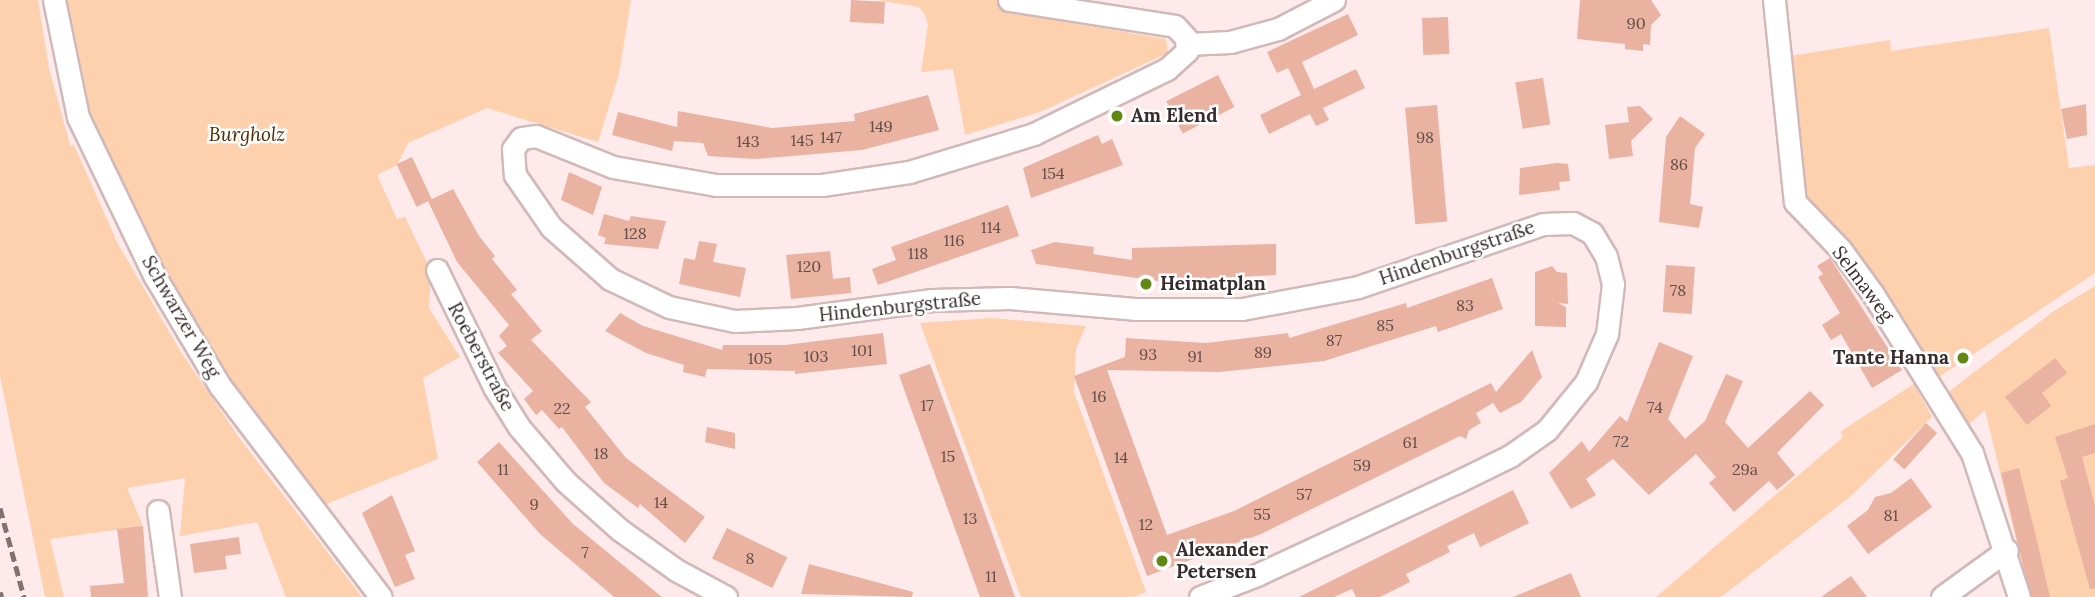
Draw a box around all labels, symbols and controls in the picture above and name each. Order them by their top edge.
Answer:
house number: 90 [1626,13,1646,33]
place label: Am Elend [1131,105,1218,127]
marker: Am Elend [1109,108,1125,124]
house number: 149 [869,116,893,136]
park label: Burgholz [209,124,285,146]
house number: 147 [820,127,842,147]
house number: 98 [1416,127,1434,147]
house number: 145 [790,130,814,150]
house number: 143 [736,131,760,151]
house number: 86 [1670,154,1688,174]
house number: 154 [1041,163,1065,183]
street label: Hindenburgstraße [1376,216,1538,290]
house number: 114 [981,217,1001,237]
house number: 128 [623,223,647,243]
house number: 116 [944,230,964,250]
street label: Selmaweg [1827,242,1899,326]
house number: 118 [908,243,928,263]
street label: Schwarzer Weg [137,252,225,382]
house number: 120 [797,256,821,276]
place label: Heimatplan [1160,273,1266,295]
marker: Heimatplan [1138,276,1154,292]
house number: 78 [1670,280,1686,300]
street label: Hindenburgstraße [818,287,982,327]
house number: 83 [1456,295,1474,315]
street label: Roeberstraße [443,299,519,415]
house number: 85 [1376,315,1394,335]
house number: 87 [1326,330,1342,350]
house number: 101 [851,340,873,360]
house number: 89 [1254,342,1272,362]
house number: 93 [1139,344,1157,364]
house number: 103 [804,346,828,366]
house number: 91 [1187,346,1203,366]
place label: Tante Hanna [1833,347,1949,369]
house number: 105 [748,348,772,368]
marker: Tante Hanna [1955,350,1971,366]
house number: 16 [1091,386,1107,406]
house number: 17 [920,395,934,415]
house number: 74 [1647,397,1663,417]
house number: 22 [553,398,571,418]
house number: 72 [1613,431,1629,451]
house number: 61 [1402,432,1418,452]
house number: 18 [594,443,608,463]
house number: 15 [941,446,955,466]
house number: 14 [1114,447,1128,467]
house number: 59 [1353,455,1371,475]
house number: 11 [497,459,509,479]
house number: 29a [1732,459,1758,479]
house number: 57 [1296,484,1312,504]
house number: 14 [654,492,668,512]
house number: 9 [529,494,539,514]
house number: 55 [1253,504,1271,524]
house number: 81 [1884,505,1898,525]
house number: 13 [963,508,977,528]
house number: 12 [1139,514,1153,534]
place label: Alexander Petersen [1176,539,1268,583]
house number: 7 [581,542,589,562]
house number: 8 [746,548,754,568]
marker: Alexander Petersen [1154,553,1170,569]
house number: 11 [985,566,997,586]

